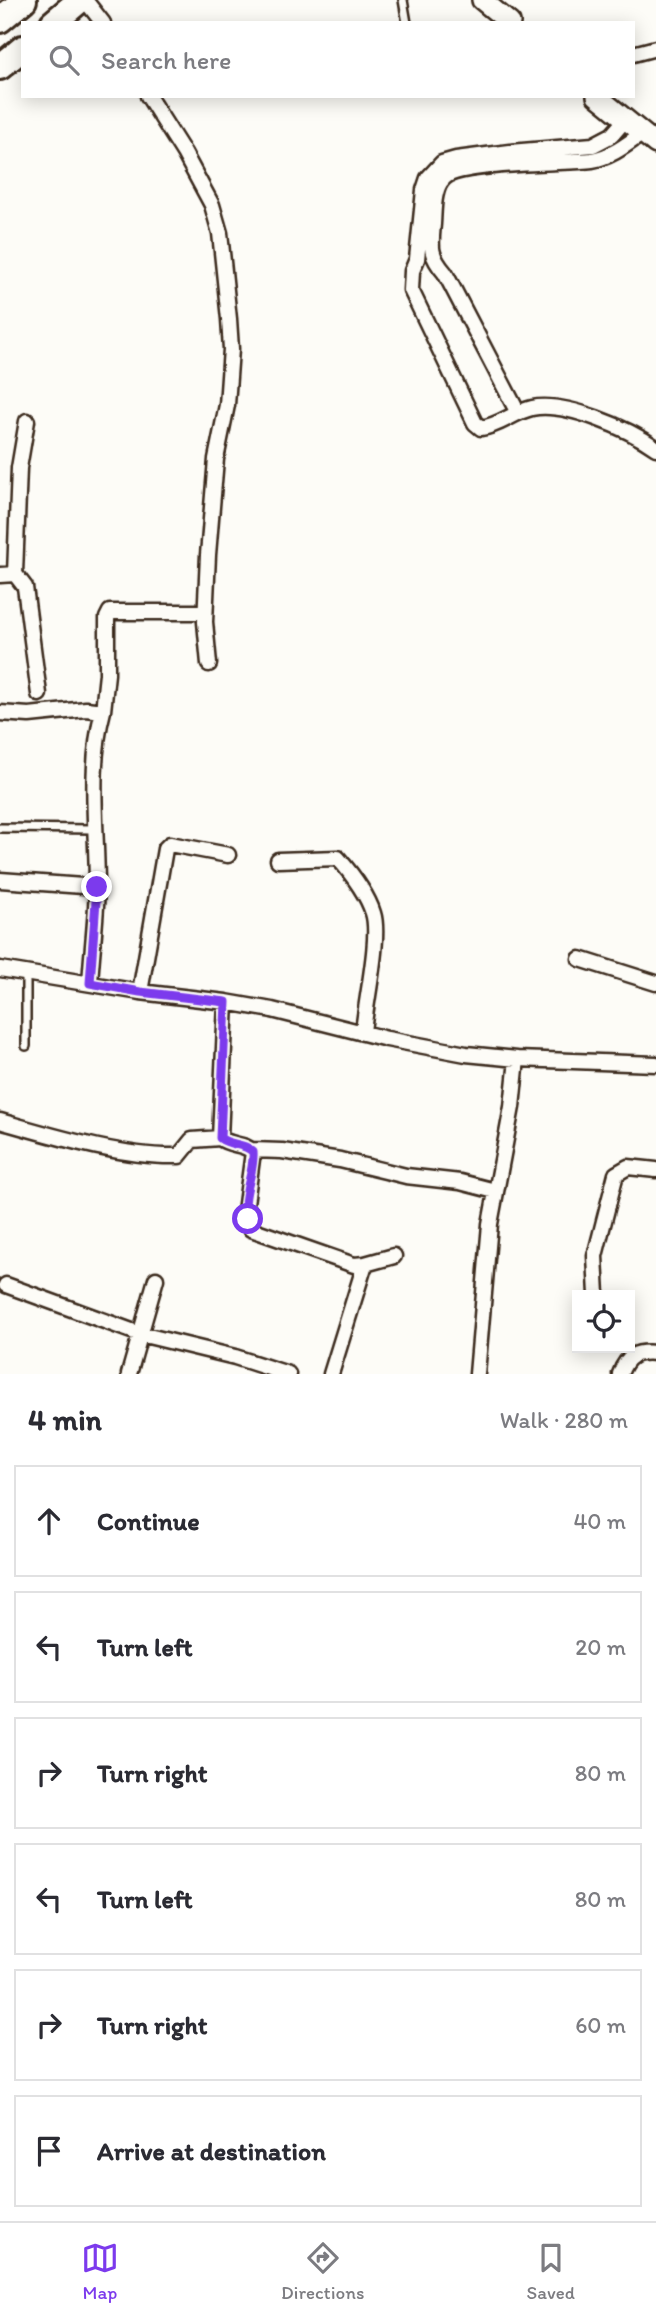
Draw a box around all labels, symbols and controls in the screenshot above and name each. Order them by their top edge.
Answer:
search box [21,21,635,98]
icon: search [45,41,83,79]
text: Search here [101,44,231,76]
route end [81,871,112,902]
route start [232,1203,263,1234]
map controls [572,1290,635,1353]
button: locate [572,1290,635,1353]
text: 4 min [28,1401,102,1438]
text: Walk · 280 m [500,1406,628,1434]
icon: ahead [30,1502,68,1540]
text: Continue [97,1505,200,1537]
text: 40 m [573,1507,626,1535]
icon: left [30,1628,68,1666]
text: Turn left [97,1631,193,1663]
text: 20 m [575,1633,626,1661]
icon: right [30,1754,68,1792]
text: Turn right [97,1757,208,1789]
text: 80 m [575,1759,626,1787]
icon: left [30,1880,68,1918]
text: Turn left [97,1883,193,1915]
text: 80 m [575,1885,626,1913]
icon: right [30,2006,68,2044]
text: Turn right [97,2009,208,2041]
text: 60 m [575,2011,626,2039]
icon: arrive [30,2132,68,2170]
text: Arrive at destination [97,2135,326,2167]
tab: Map [81,2239,119,2304]
tab: Directions [281,2239,365,2304]
tab: Saved [527,2239,575,2304]

